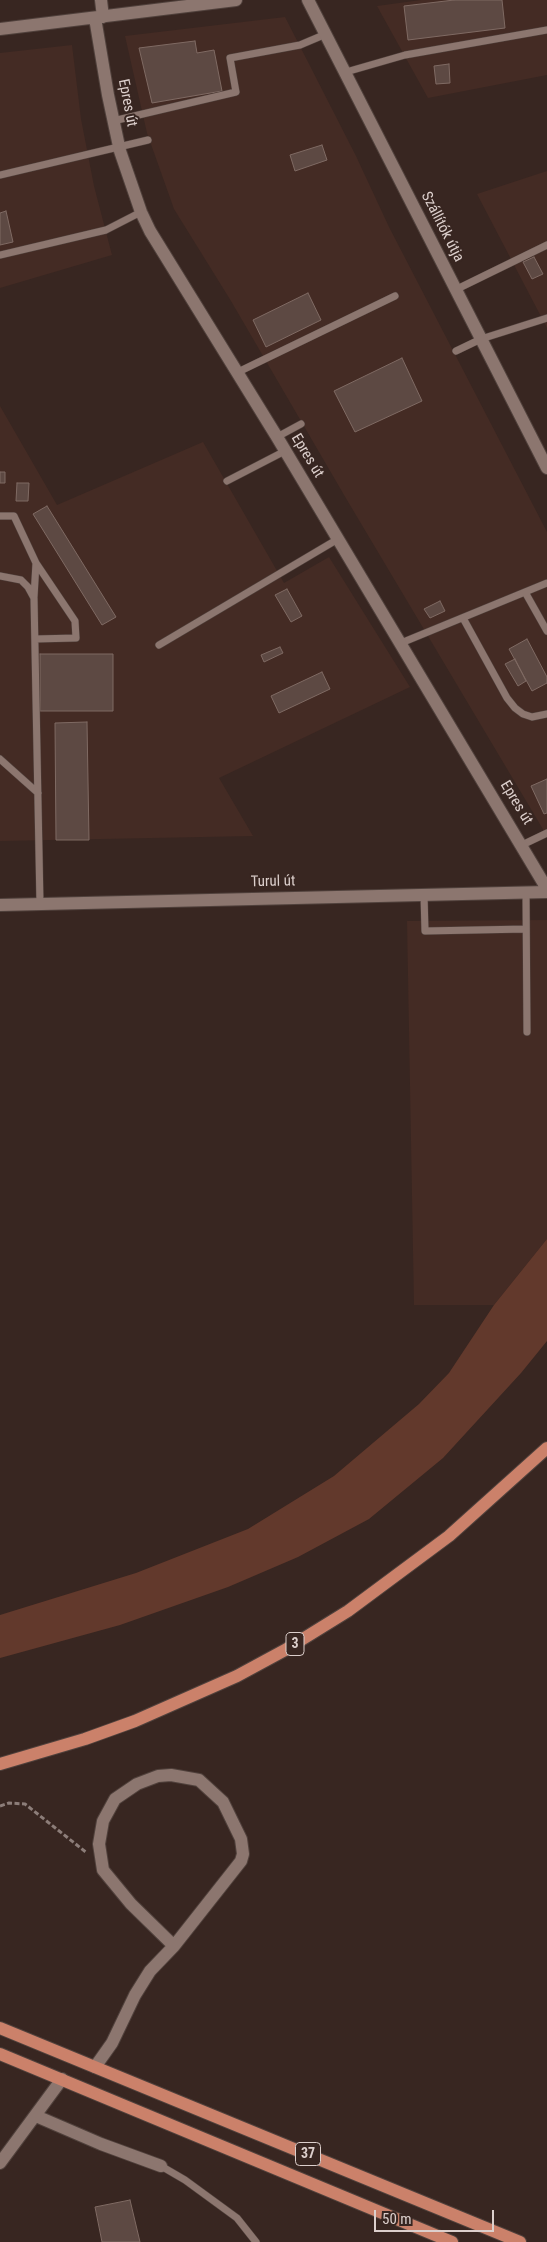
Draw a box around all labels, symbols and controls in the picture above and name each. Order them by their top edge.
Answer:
street label: Epres út [114,78,140,128]
street label: Szállítók útja [417,189,467,265]
street label: Epres út [287,431,327,481]
street label: Epres út [496,778,536,828]
street label: Turul út [250,873,296,891]
road number: 3 [286,1632,304,1656]
road number: 37 [296,2142,320,2166]
scale bar [377,2200,497,2232]
text: 50 m [382,2210,412,2228]

